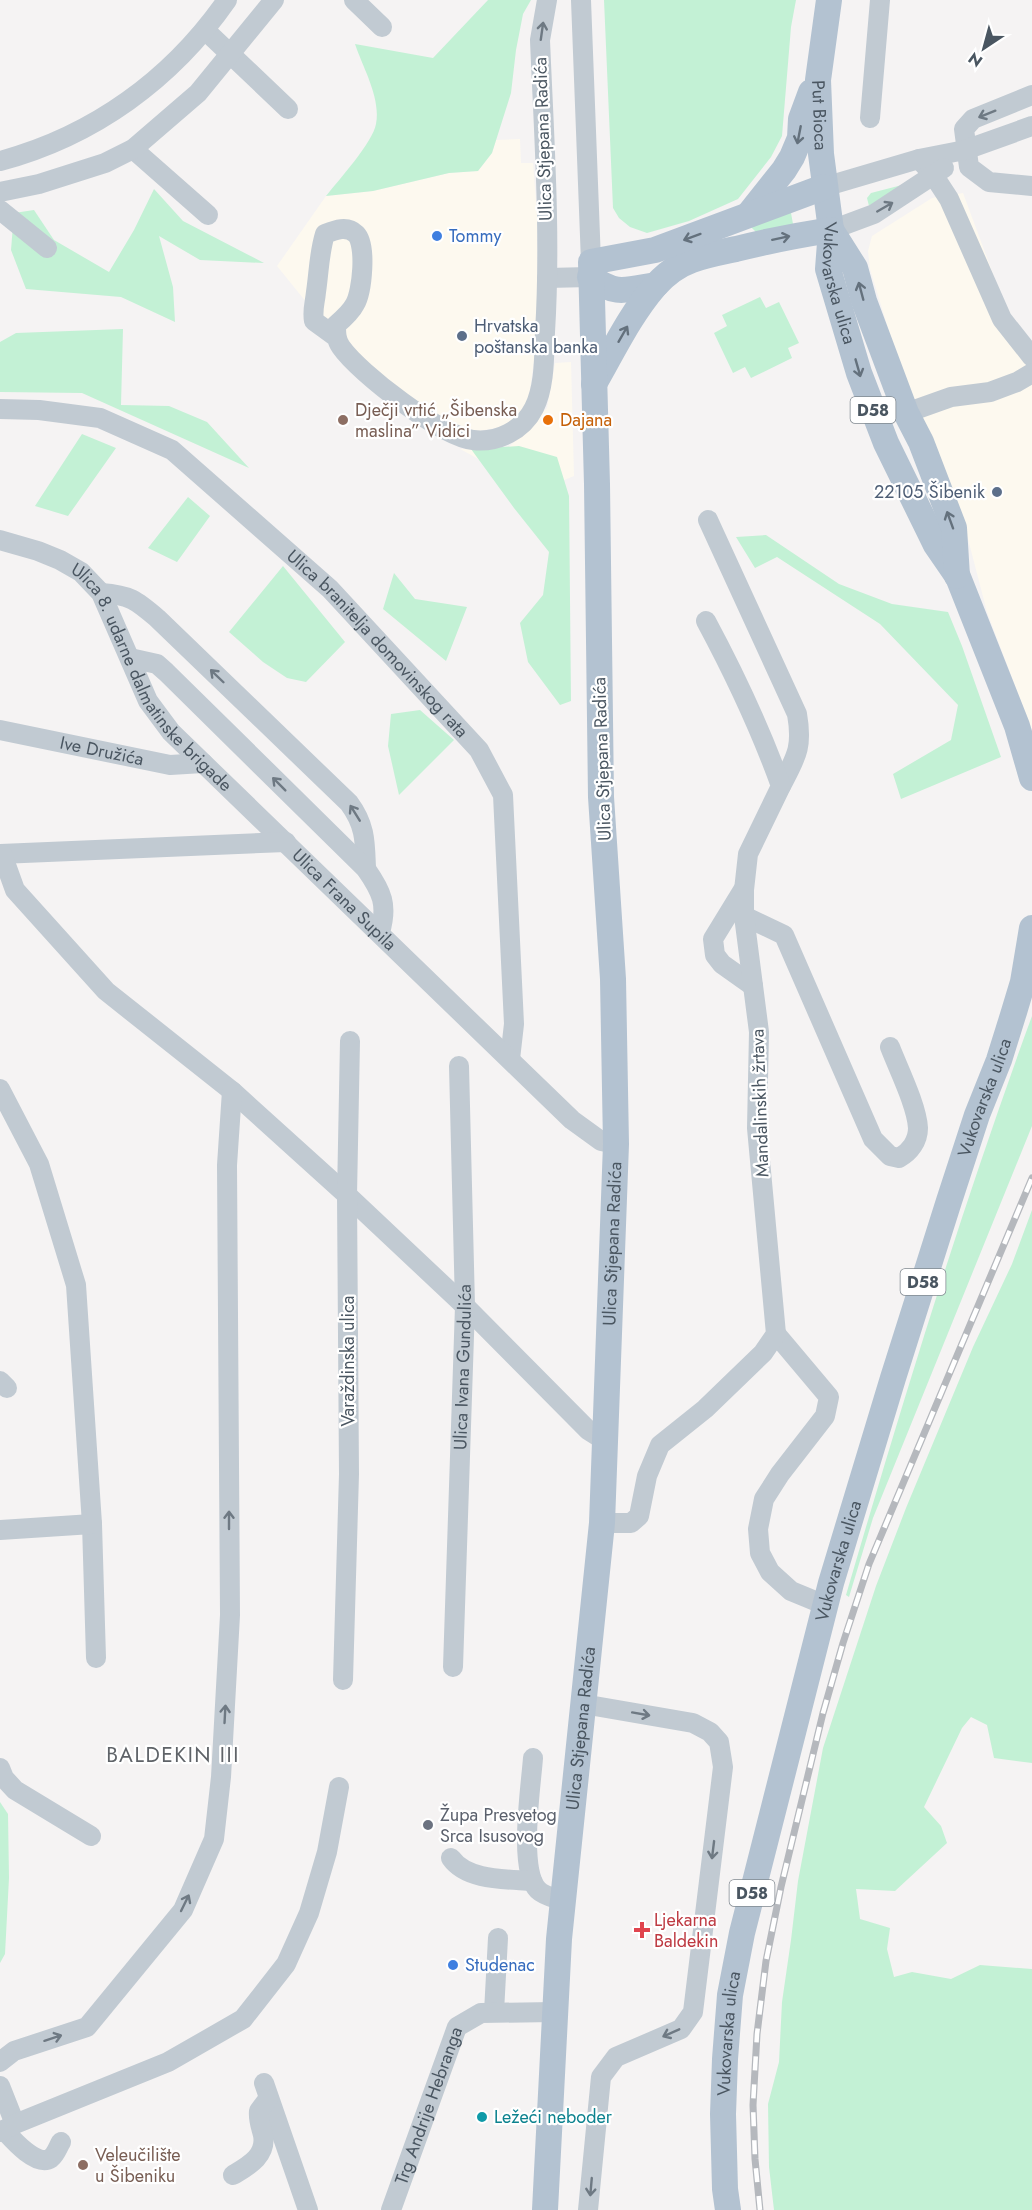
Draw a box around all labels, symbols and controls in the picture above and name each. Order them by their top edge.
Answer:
north arrow [954,18,1014,78]
one-way arrow [537,22,548,42]
text: N [964,47,987,73]
street label: Ulica Stjepana Radića [527,57,559,221]
street label: Put Bioca [805,79,834,151]
one-way arrow [978,109,996,120]
one-way arrow [793,125,804,144]
one-way arrow [876,201,893,213]
street label: Vukovarska ulica [815,220,863,347]
place label: Tommy [449,223,501,249]
marker: Tommy [430,229,444,243]
one-way arrow [683,232,702,243]
one-way arrow [772,232,791,244]
one-way arrow [855,281,866,300]
place label: Hrvatska poštanska banka [474,313,598,360]
one-way arrow [617,326,629,343]
marker: Hrvatska poštanska banka [455,329,469,343]
one-way arrow [853,358,864,377]
place label: Dječji vrtić „Šibenska maslina” Vidici [355,397,517,444]
road number: D58 [850,397,896,423]
place label: Dajana [560,407,612,433]
marker: Dječji vrtić „Šibenska maslina” Vidici [336,413,350,427]
marker: Dajana [541,413,555,427]
place label: 22105 Šibenik [874,479,985,505]
marker: 22105 Šibenik [990,485,1004,499]
one-way arrow [944,511,955,529]
street label: Ulica branitelja domovinskog rata [281,544,474,743]
street label: Ulica 8. udarne dalmatinske brigade [67,556,238,798]
one-way arrow [210,669,225,683]
street label: Ulica Stjepana Radića [586,677,618,841]
street label: Ive Družića [58,730,146,772]
one-way arrow [272,777,287,791]
one-way arrow [349,805,361,822]
street label: Ulica Frana Supila [286,843,403,957]
street label: Mandalinskih žrtava [744,1028,776,1178]
street label: Vukovarska ulica [951,1035,1018,1160]
street label: Ulica Stjepana Radića [596,1161,628,1326]
road number: D58 [900,1269,946,1295]
street label: Ulica Ivana Gundulića [447,1284,478,1451]
street label: Varaždinska ulica [335,1295,361,1427]
street label: Vukovarska ulica [809,1497,868,1624]
one-way arrow [224,1510,235,1530]
street label: Ulica Stjepana Radića [559,1645,602,1812]
one-way arrow [219,1705,230,1725]
one-way arrow [630,1708,650,1719]
district label: BALDEKIN III [106,1740,240,1770]
place label: Župa Presvetog Srca Isusovog [440,1802,557,1849]
marker: Župa Presvetog Srca Isusovog [421,1818,435,1832]
one-way arrow [707,1839,718,1859]
road number: D58 [730,1880,774,1906]
one-way arrow [180,1894,192,1912]
place label: Ljekarna Baldekin [654,1907,718,1954]
marker: Ljekarna Baldekin [635,1923,649,1937]
place label: Studenac [465,1952,535,1978]
marker: Studenac [446,1958,460,1972]
street label: Vukovarska ulica [711,1969,747,2096]
street label: Trg Andrije Hebranga [388,2023,469,2188]
one-way arrow [662,2028,680,2039]
one-way arrow [43,2032,62,2043]
place label: Ležeći neboder [494,2104,613,2130]
marker: Ležeći neboder [475,2110,489,2124]
place label: Veleučilište u Šibeniku [95,2142,181,2189]
marker: Veleučilište u Šibeniku [76,2158,90,2172]
one-way arrow [585,2176,596,2196]

